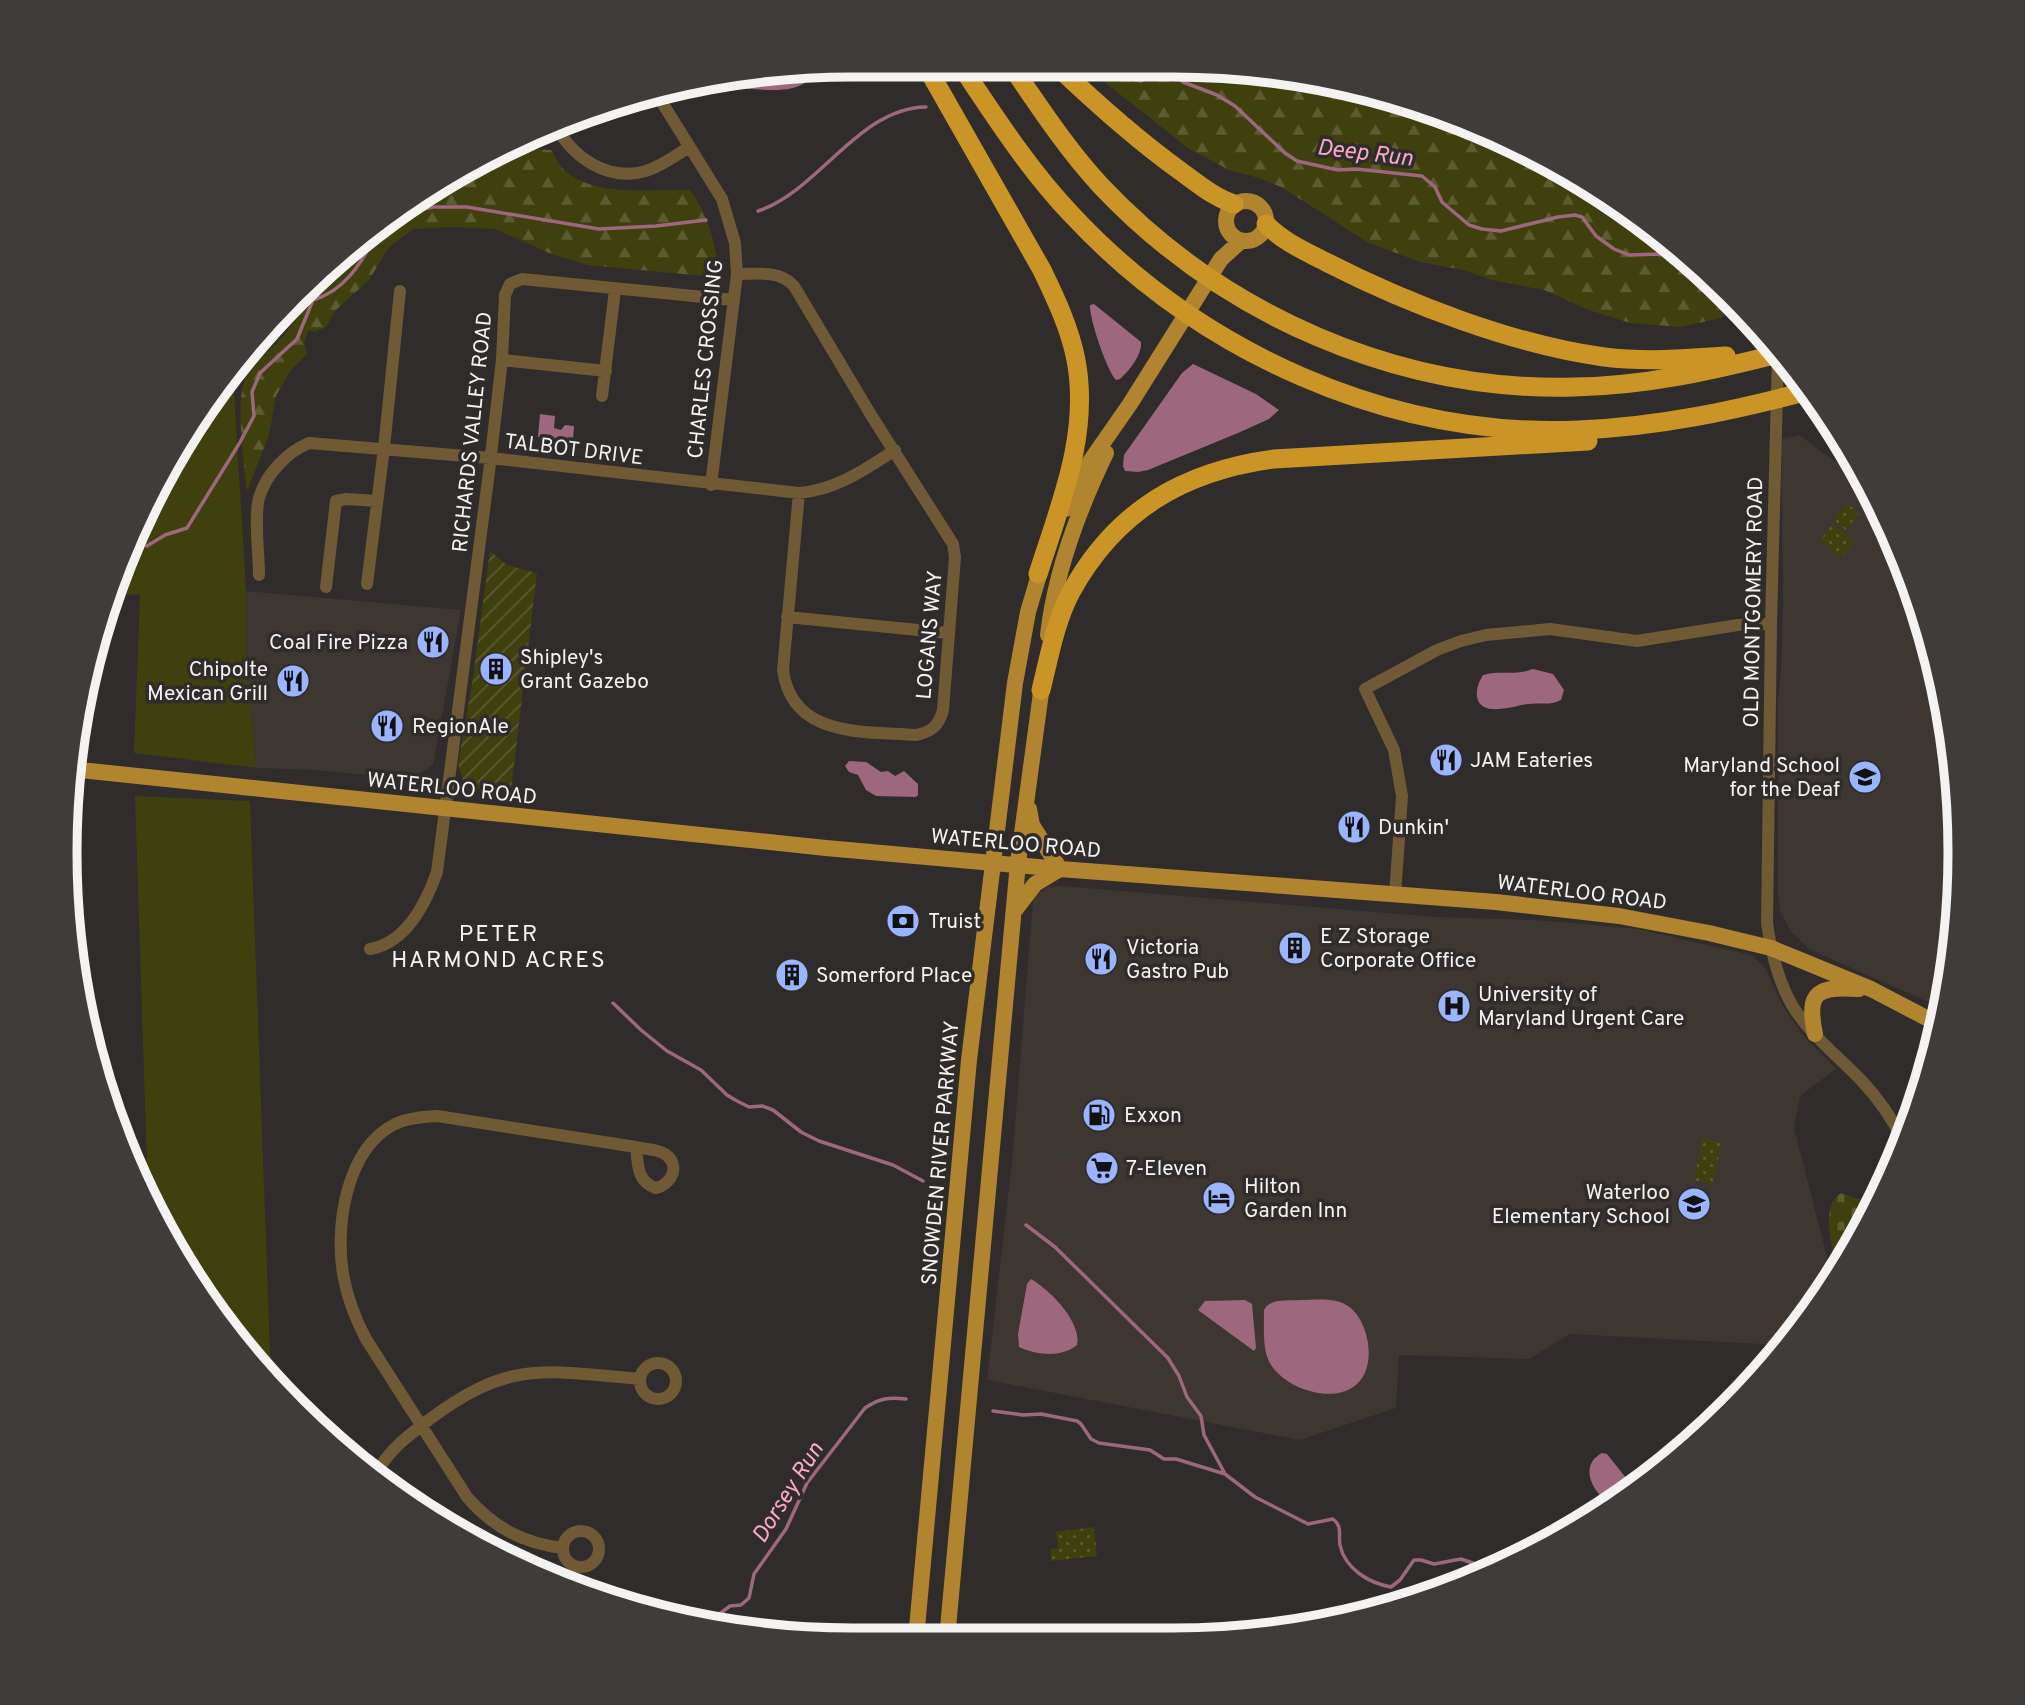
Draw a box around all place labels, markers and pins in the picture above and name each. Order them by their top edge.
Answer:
restaurant icon: Coal Fire Pizza [414,623,452,661]
place label: Coal Fire Pizza [269,630,408,657]
place label: Shipley's Grant Gazebo [520,645,649,696]
building icon: Shipley's Grant Gazebo [477,650,515,688]
place label: Chipolte Mexican Grill [147,657,268,708]
restaurant icon: Chipolte Mexican Grill [274,662,312,700]
restaurant icon: RegionAle [368,707,406,745]
place label: RegionAle [412,714,509,741]
restaurant icon: JAM Eateries [1427,741,1465,779]
place label: JAM Eateries [1470,748,1593,775]
place label: Maryland School for the Deaf [1683,753,1840,804]
school or university icon: Maryland School for the Deaf [1846,758,1884,796]
restaurant icon: Dunkin' [1335,808,1373,846]
place label: Dunkin' [1378,815,1449,842]
bank icon: Truist [884,902,922,940]
place label: Truist [928,909,981,936]
place label: E Z Storage Corporate Office [1320,924,1476,975]
building icon: E Z Storage Corporate Office [1276,929,1314,967]
place label: Victoria Gastro Pub [1126,935,1229,986]
restaurant icon: Victoria Gastro Pub [1082,940,1120,978]
building icon: Somerford Place [773,956,811,994]
place label: Somerford Place [816,963,972,990]
place label: University of Maryland Urgent Care [1478,982,1684,1033]
hospital icon: University of Maryland Urgent Care [1435,987,1473,1025]
fuel station icon: Exxon [1080,1096,1118,1134]
place label: Exxon [1124,1103,1182,1130]
supermarket icon: 7-Eleven [1083,1149,1121,1187]
place label: 7-Eleven [1126,1156,1207,1183]
place label: Hilton Garden Inn [1244,1174,1347,1225]
hotel icon: Hilton Garden Inn [1200,1179,1238,1217]
place label: Waterloo Elementary School [1492,1180,1670,1231]
school or university icon: Waterloo Elementary School [1675,1185,1713,1223]

